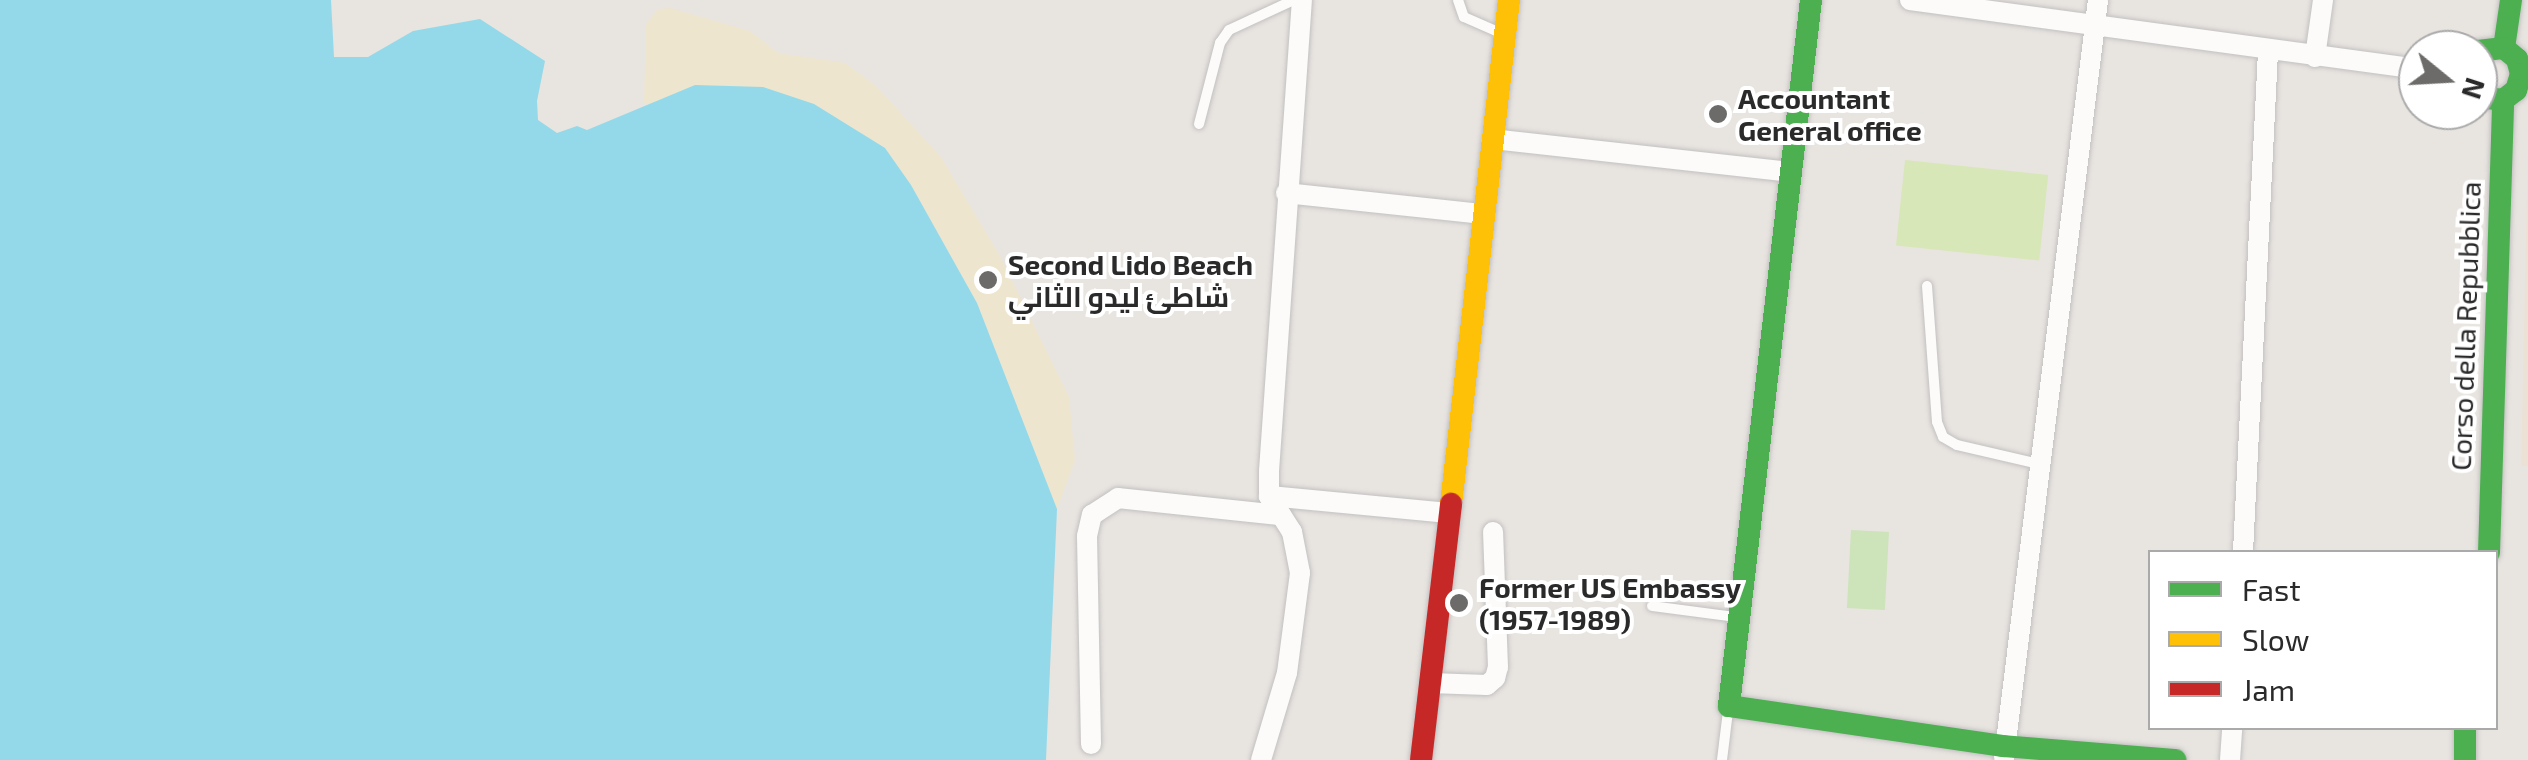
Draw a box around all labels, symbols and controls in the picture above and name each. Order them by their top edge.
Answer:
north arrow [2398,30,2498,130]
text: N [2455,74,2494,104]
place label: Accountant General office [1738,81,1922,147]
marker: Accountant General office [1707,103,1729,125]
street label: Corso della Repubblica [2443,181,2487,471]
place label: Second Lido Beach شاطئ ليدو الثاني [1008,247,1253,313]
marker: Second Lido Beach شاطئ ليدو الثاني [977,269,999,291]
legend [2148,550,2498,730]
place label: Former US Embassy (1957-1989) [1479,570,1742,636]
text: Fast [2242,571,2301,607]
marker: Former US Embassy (1957-1989) [1448,592,1470,614]
text: Slow [2242,621,2309,657]
text: Jam [2242,671,2295,707]

